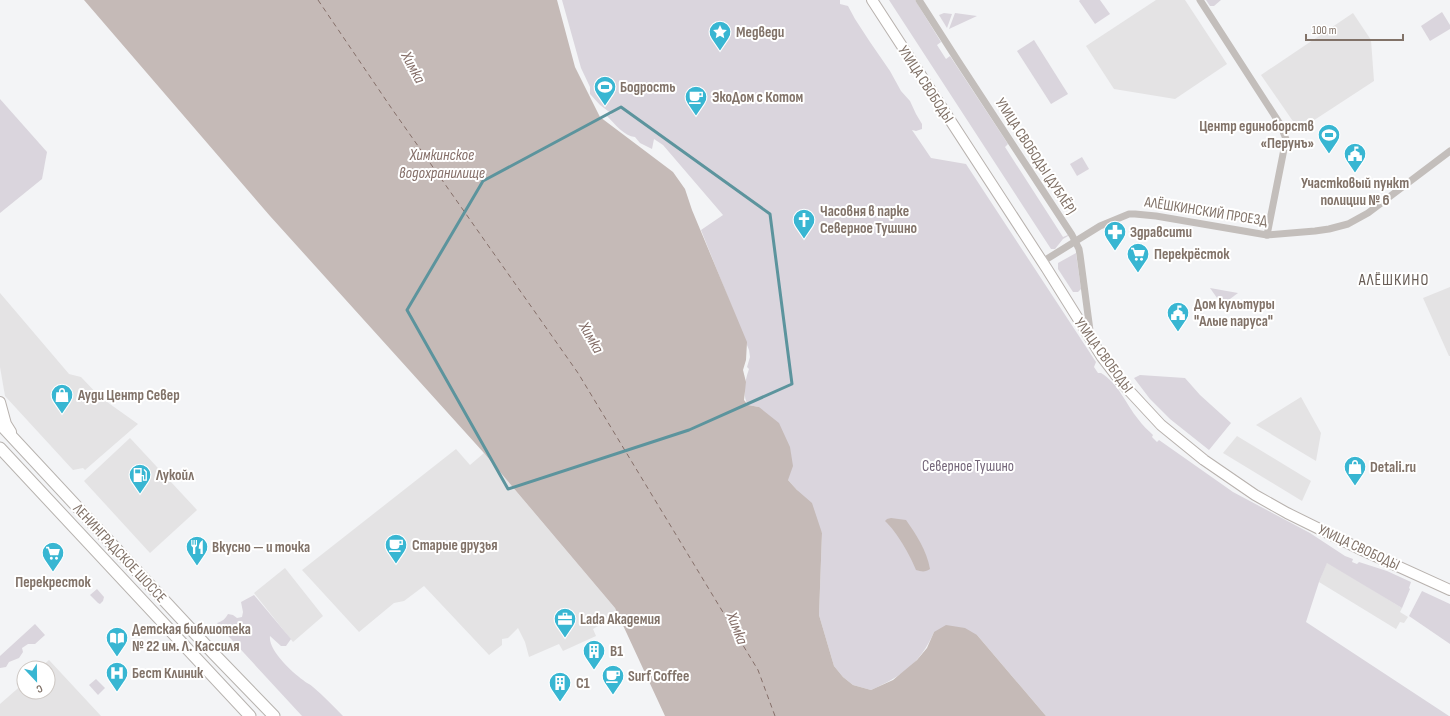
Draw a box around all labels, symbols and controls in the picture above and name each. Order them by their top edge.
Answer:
scale bar [1306,16,1403,42]
place icon: Медведи [707,19,733,52]
place label: Медведи [736,23,784,42]
text: 100 m [1312,23,1337,38]
street label: УЛИЦА СВОБОДЫ [894,42,958,126]
water label: Химка [396,48,429,87]
sports icon: Бодрость [592,74,618,107]
place label: Бодрость [620,78,676,97]
cafe icon: ЭкоДом с Котом [683,84,709,117]
place label: ЭкоДом с Котом [712,88,803,107]
street label: УЛИЦА СВОБОДЫ (ДУБЛЁР) [991,94,1080,218]
place label: Центр единоборств «Перунъ» [1199,117,1314,153]
sports icon: Центр единоборств «Перунъ» [1316,122,1342,155]
public building icon: Участковый пункт полиции № 6 [1342,141,1368,174]
water label: Химкинское водохранилище [399,146,485,183]
place label: Участковый пункт полиции № 6 [1301,174,1409,210]
street label: АЛЁШКИНСКИЙ ПРОЕЗД [1142,192,1270,231]
place label: Часовня в парке Северное Тушино [820,202,917,238]
church icon: Часовня в парке Северное Тушино [791,207,817,240]
pharmacy icon: Здравсити [1102,219,1128,252]
place label: Здравсити [1130,223,1192,242]
supermarket icon: Перекрёсток [1125,241,1151,274]
place label: Перекрёсток [1154,245,1230,264]
district label: АЛЁШКИНО [1358,271,1429,290]
place label: Дом культуры "Алые паруса" [1194,295,1275,331]
public building icon: Дом культуры "Алые паруса" [1165,300,1191,333]
street label: УЛИЦА СВОБОДЫ [1070,314,1137,397]
water label: Химка [574,318,607,357]
shop icon: Ауди Центр Север [49,382,75,415]
place label: Ауди Центр Север [77,386,180,405]
shop icon: Detali.ru [1342,454,1368,487]
park label: Северное Тушино [922,457,1014,476]
place label: Detali.ru [1370,458,1416,477]
fuel station icon: Лукойл [127,462,153,495]
place label: Лукойл [155,466,194,485]
street label: ЛЕНИНГРАДСКОЕ ШОССЕ [68,499,170,607]
street label: УЛИЦА СВОБОДЫ [1315,520,1403,575]
cafe icon: Старые друзья [383,532,409,565]
restaurant icon: Вкусно — и точка [184,534,210,567]
place label: Старые друзья [412,536,497,555]
place label: Вкусно — и точка [212,538,310,557]
supermarket icon: Перекресток [40,540,66,573]
place label: Перекресток [15,573,91,592]
office icon: Lada Академия [552,606,578,639]
water label: Химка [721,609,752,648]
place label: Lada Академия [580,610,660,629]
place label: Детская библиотека № 22 им. Л. Кассиля [132,620,251,656]
library icon: Детская библиотека № 22 им. Л. Кассиля [104,625,130,658]
building icon: B1 [581,638,607,671]
place label: B1 [610,642,623,661]
north arrow [16,660,56,700]
hospital icon: Бест Клиник [104,660,130,693]
cafe icon: Surf Coffee [600,663,626,696]
place label: Бест Клиник [132,664,204,683]
place label: Surf Coffee [628,667,689,686]
building icon: C1 [547,670,573,703]
place label: C1 [576,674,590,693]
text: С [34,682,45,696]

